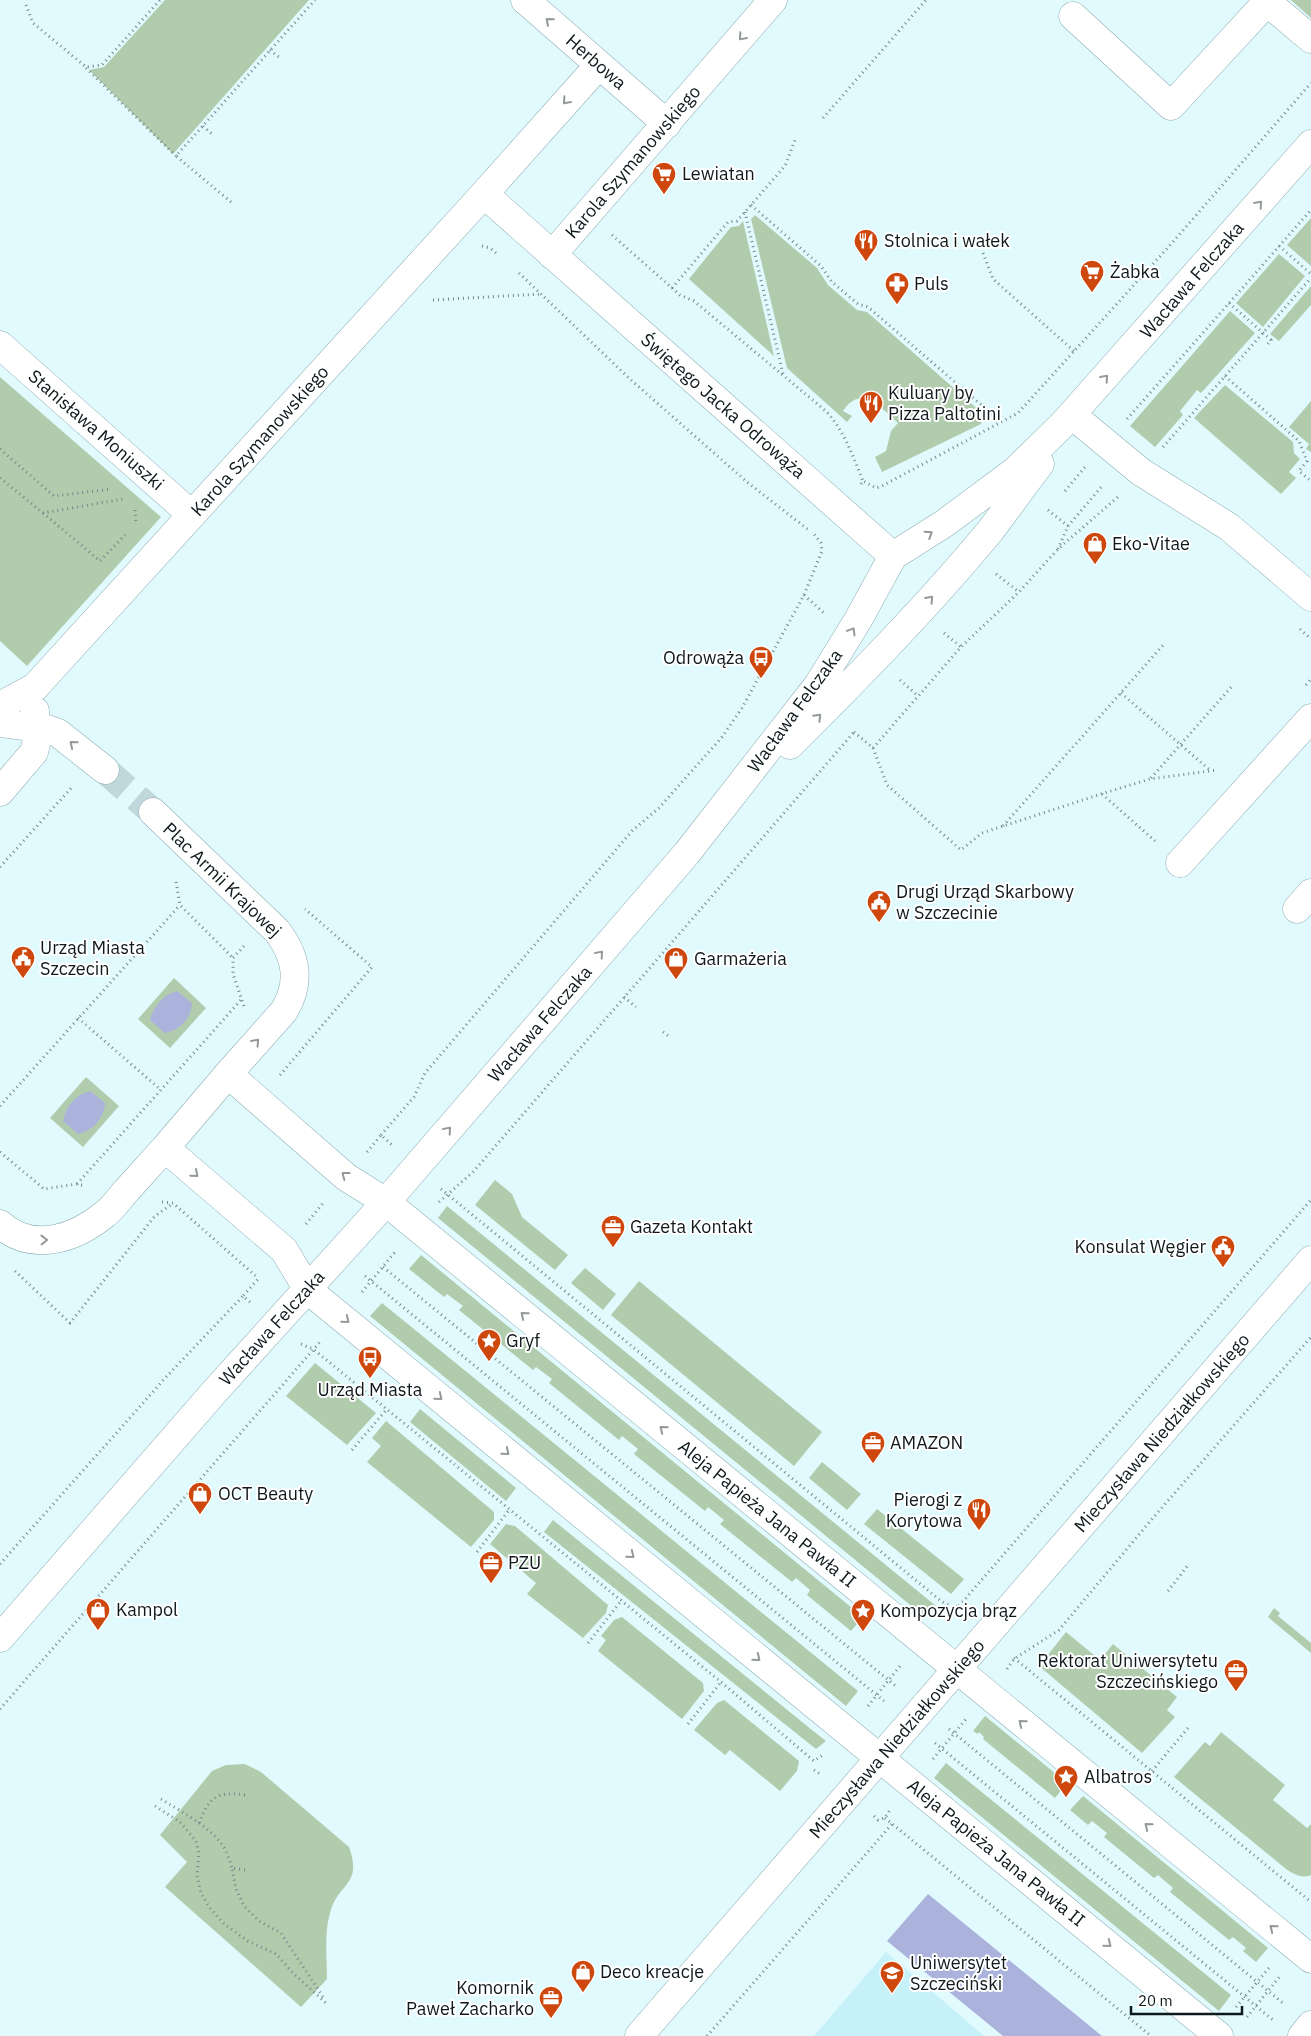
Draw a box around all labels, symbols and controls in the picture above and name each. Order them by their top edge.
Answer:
one-way arrow [545,18,554,27]
street label: Herbowa [561,29,632,94]
one-way arrow [739,31,747,40]
street label: Karola Szymanowskiego [560,80,705,243]
one-way arrow [563,96,572,105]
supermarket icon: Lewiatan [651,161,677,195]
place label: Lewiatan [682,162,755,185]
one-way arrow [1253,200,1262,209]
street label: Wacława Felczaka [1135,216,1249,343]
restaurant icon: Stolnica i wałek [853,228,879,262]
place label: Stolnica i wałek [884,229,1010,252]
supermarket icon: Żabka [1079,259,1105,293]
place label: Żabka [1110,260,1160,283]
pharmacy icon: Puls [884,271,910,305]
place label: Puls [914,272,949,295]
street label: Świętego Jacka Odrowąża [636,328,811,484]
street label: Karola Szymanowskiego [186,360,334,521]
street label: Stanisława Moniuszki [24,364,169,495]
one-way arrow [1099,375,1108,384]
place label: Kuluary by Pizza Paltotini [888,381,1001,425]
restaurant icon: Kuluary by Pizza Paltotini [858,390,884,424]
one-way arrow [923,531,933,540]
shop icon: Eko-Vitae [1082,531,1108,565]
place label: Eko-Vitae [1112,532,1190,555]
one-way arrow [924,595,933,604]
one-way arrow [845,628,855,637]
street label: Wacława Felczaka [742,644,847,777]
bus stop icon: Odrowąża [748,645,774,679]
place label: Odrowąża [663,646,744,669]
one-way arrow [812,714,821,723]
one-way arrow [70,740,79,749]
street label: Plac Armii Krajowej [158,817,286,942]
place label: Drugi Urząd Skarbowy w Szczecinie [896,880,1074,924]
public building icon: Drugi Urząd Skarbowy w Szczecinie [866,889,892,923]
place label: Urząd Miasta Szczecin [40,936,145,980]
public building icon: Urząd Miasta Szczecin [10,945,36,979]
shop icon: Garmażeria [663,946,689,980]
place label: Garmażeria [694,947,787,970]
one-way arrow [594,950,603,959]
street label: Wacława Felczaka [483,960,597,1087]
one-way arrow [251,1039,260,1048]
one-way arrow [443,1126,452,1135]
one-way arrow [190,1168,199,1177]
one-way arrow [342,1172,351,1181]
office icon: Gazeta Kontakt [600,1214,626,1248]
place label: Gazeta Kontakt [630,1215,753,1238]
public building icon: Konsulat Węgier [1210,1234,1236,1268]
one-way arrow [41,1235,49,1245]
place label: Konsulat Węgier [1075,1235,1206,1258]
street label: Wacława Felczaka [214,1265,330,1390]
one-way arrow [521,1312,530,1321]
one-way arrow [340,1315,349,1324]
place icon: Gryf [476,1328,502,1362]
street label: Mieczysława Niedziałkowskiego [1069,1328,1254,1537]
place label: Gryf [506,1329,540,1352]
bus stop icon: Urząd Miasta [357,1345,383,1379]
place label: Urząd Miasta [318,1378,423,1401]
one-way arrow [433,1392,442,1400]
one-way arrow [660,1426,669,1435]
office icon: AMAZON [860,1430,886,1464]
place label: AMAZON [890,1431,963,1454]
street label: Aleja Papieża Jana Pawła II [674,1435,861,1592]
one-way arrow [500,1446,509,1455]
shop icon: OCT Beauty [187,1481,213,1515]
place label: OCT Beauty [218,1482,313,1505]
place label: Pierogi z Korytowa [886,1488,962,1532]
restaurant icon: Pierogi z Korytowa [966,1497,992,1531]
one-way arrow [625,1549,634,1557]
office icon: PZU [478,1550,504,1584]
place label: PZU [508,1551,541,1574]
shop icon: Kampol [85,1597,111,1631]
place label: Kampol [116,1598,178,1621]
place icon: Kompozycja brąz [850,1598,876,1632]
place label: Kompozycja brąz [880,1599,1017,1622]
street label: Mieczysława Niedziałkowskiego [804,1634,989,1843]
place label: Rektorat Uniwersytetu Szczecińskiego [1037,1649,1218,1693]
one-way arrow [751,1652,760,1660]
office icon: Rektorat Uniwersytetu Szczecińskiego [1223,1658,1249,1692]
one-way arrow [1019,1720,1028,1728]
place icon: Albatros [1053,1764,1079,1798]
place label: Albatros [1084,1765,1152,1788]
street label: Aleja Papieża Jana Pawła II [903,1774,1090,1931]
one-way arrow [1144,1822,1153,1831]
one-way arrow [1270,1925,1279,1934]
one-way arrow [1102,1938,1111,1947]
place label: Uniwersytet Szczeciński [910,1951,1007,1995]
shop icon: Deco kreacje [570,1959,596,1993]
place label: Deco kreacje [600,1960,704,1983]
school or university icon: Uniwersytet Szczeciński [879,1960,905,1994]
place label: Komornik Paweł Zacharko [406,1976,535,2020]
scale bar [1131,1984,1242,2016]
office icon: Komornik Paweł Zacharko [538,1985,564,2019]
text: 20 m [1138,1991,1173,2010]

